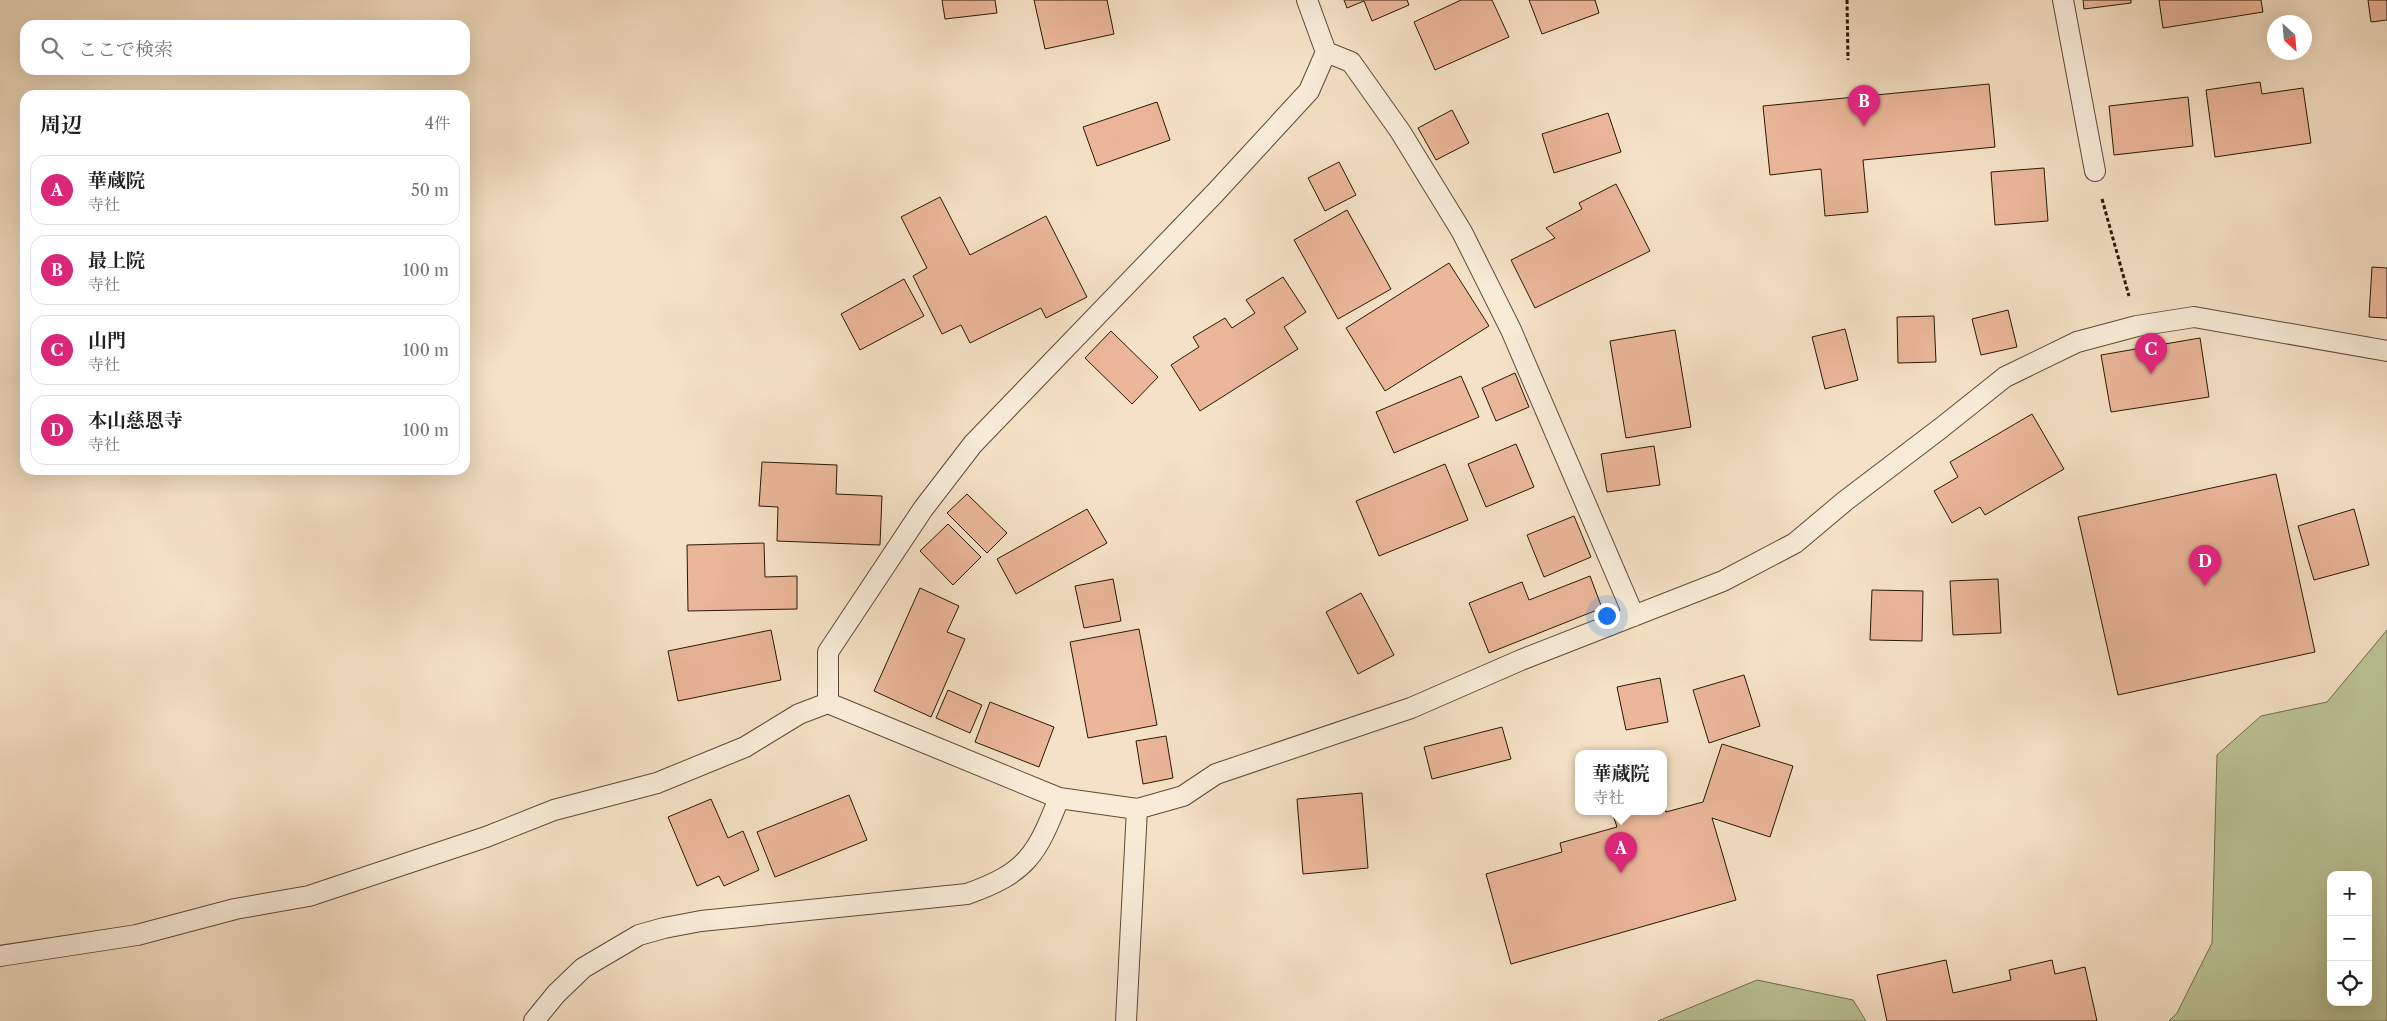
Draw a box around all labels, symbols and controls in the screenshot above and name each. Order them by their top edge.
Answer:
north arrow [2267,15,2312,60]
search box [20,20,470,75]
icon: search [38,34,66,62]
text: ここで検索 [78,38,173,61]
pin: B [1848,85,1880,126]
text: 周辺 [40,112,82,137]
text: 4件 [425,113,450,133]
text: 華蔵院 [88,169,145,192]
text: A [51,180,63,200]
text: 50 m [411,180,449,200]
text: 寺社 [88,194,120,214]
text: 最上院 [88,249,145,272]
text: B [51,260,63,280]
text: 100 m [403,260,449,280]
text: 寺社 [88,274,120,294]
text: 山門 [88,329,126,352]
pin: C [2135,333,2167,374]
text: C [51,340,63,360]
text: 100 m [403,340,449,360]
text: 寺社 [88,354,120,374]
text: 本山慈恩寺 [88,409,183,432]
text: D [50,420,64,440]
text: 100 m [403,420,449,440]
text: 寺社 [88,434,120,454]
pin: D [2189,545,2221,586]
your location [1594,603,1620,629]
popup [1575,750,1667,815]
text: 華蔵院 [1592,762,1650,785]
text: 寺社 [1592,787,1625,807]
pin: A [1605,832,1637,873]
map controls [2327,871,2372,1006]
button: + [2327,871,2372,916]
button: − [2327,916,2372,961]
button: locate [2327,961,2372,1006]

